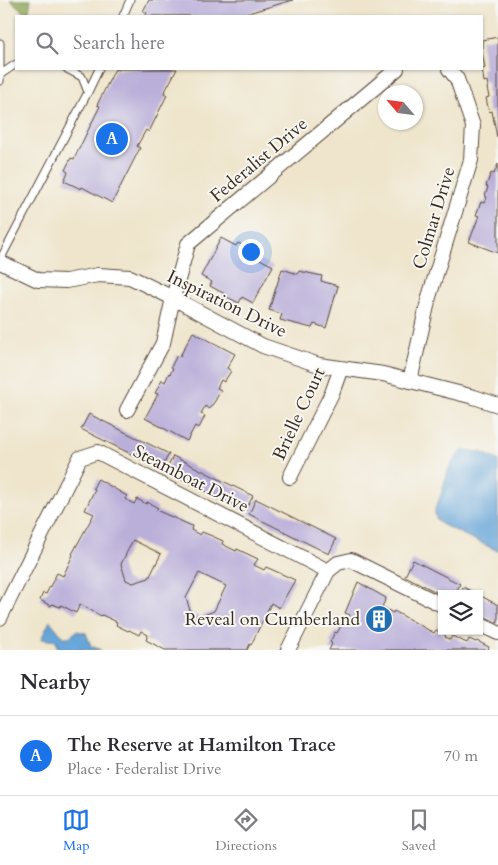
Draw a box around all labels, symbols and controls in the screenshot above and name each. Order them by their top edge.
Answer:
search box [15,15,483,70]
icon: search [33,29,61,57]
text: Search here [73,30,165,56]
north arrow [378,85,423,130]
street label: Federalist Drive [205,112,313,208]
pin: A [96,120,128,158]
street label: Colmar Drive [407,164,461,272]
your location [238,239,264,265]
street label: Inspiration Drive [163,264,291,344]
street label: Brielle Court [267,363,332,465]
street label: Steamboat Drive [129,439,253,519]
map controls [438,590,483,635]
button: layers [438,590,483,635]
building icon: Reveal on Cumberland [364,604,394,634]
place label: Reveal on Cumberland [185,607,360,632]
text: Nearby [20,668,91,697]
text: The Reserve at Hamilton Trace [67,732,336,758]
text: A [30,745,42,767]
text: 70 m [444,745,478,767]
text: Place · Federalist Drive [67,758,222,780]
tab: Map [62,806,90,855]
tab: Directions [215,806,277,855]
tab: Saved [402,806,436,855]

